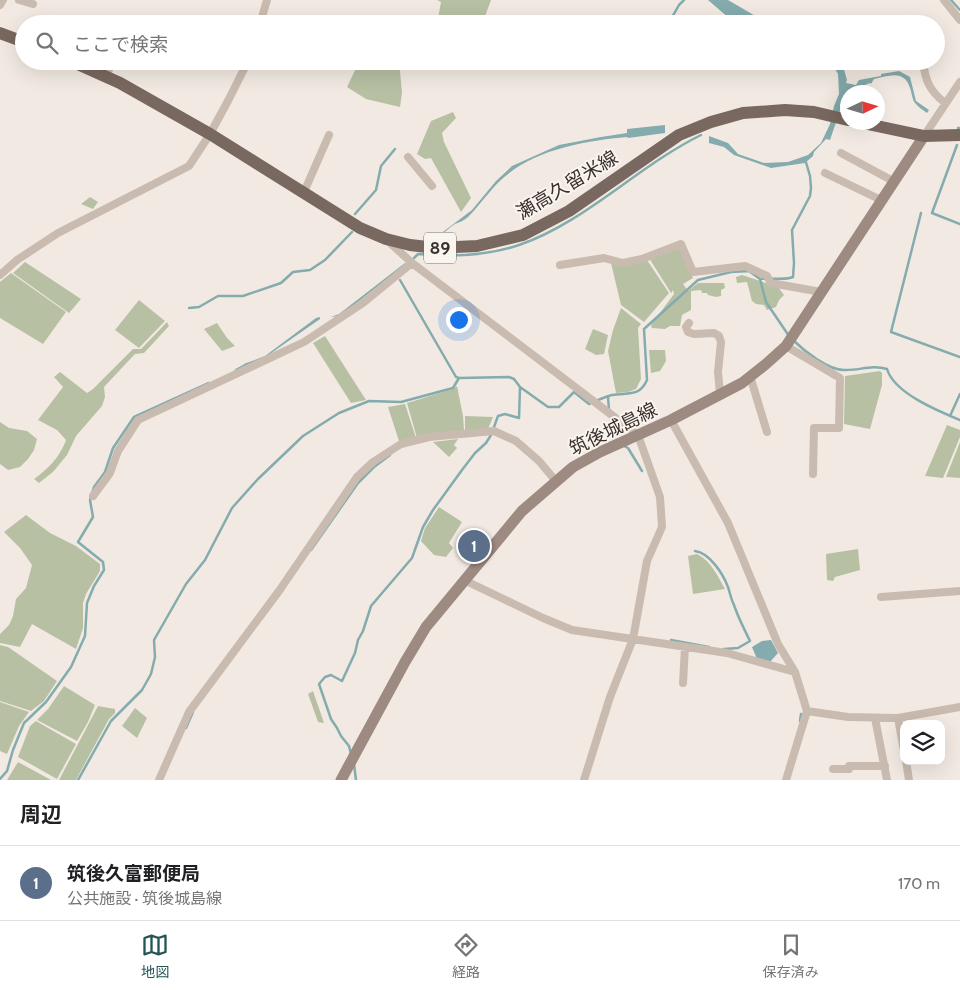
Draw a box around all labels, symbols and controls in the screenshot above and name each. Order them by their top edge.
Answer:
search box [15,15,945,70]
icon: search [33,29,61,57]
text: ここで検索 [73,33,168,56]
north arrow [840,85,885,130]
street label: 瀬高久留米線 [512,146,622,224]
road number: 89 [424,232,456,264]
your location [446,307,472,333]
street label: 筑後城島線 [565,398,661,460]
pin: 1 [458,527,490,565]
map controls [900,720,945,765]
button: layers [900,720,945,765]
text: 周辺 [20,802,62,827]
text: 筑後久富郵便局 [67,862,200,885]
text: 1 [33,874,39,893]
text: 170 m [898,874,940,893]
text: 公共施設 · 筑後城島線 [67,889,222,908]
tab: 地図 [141,931,169,981]
tab: 経路 [452,931,480,981]
tab: 保存済み [763,931,819,981]

